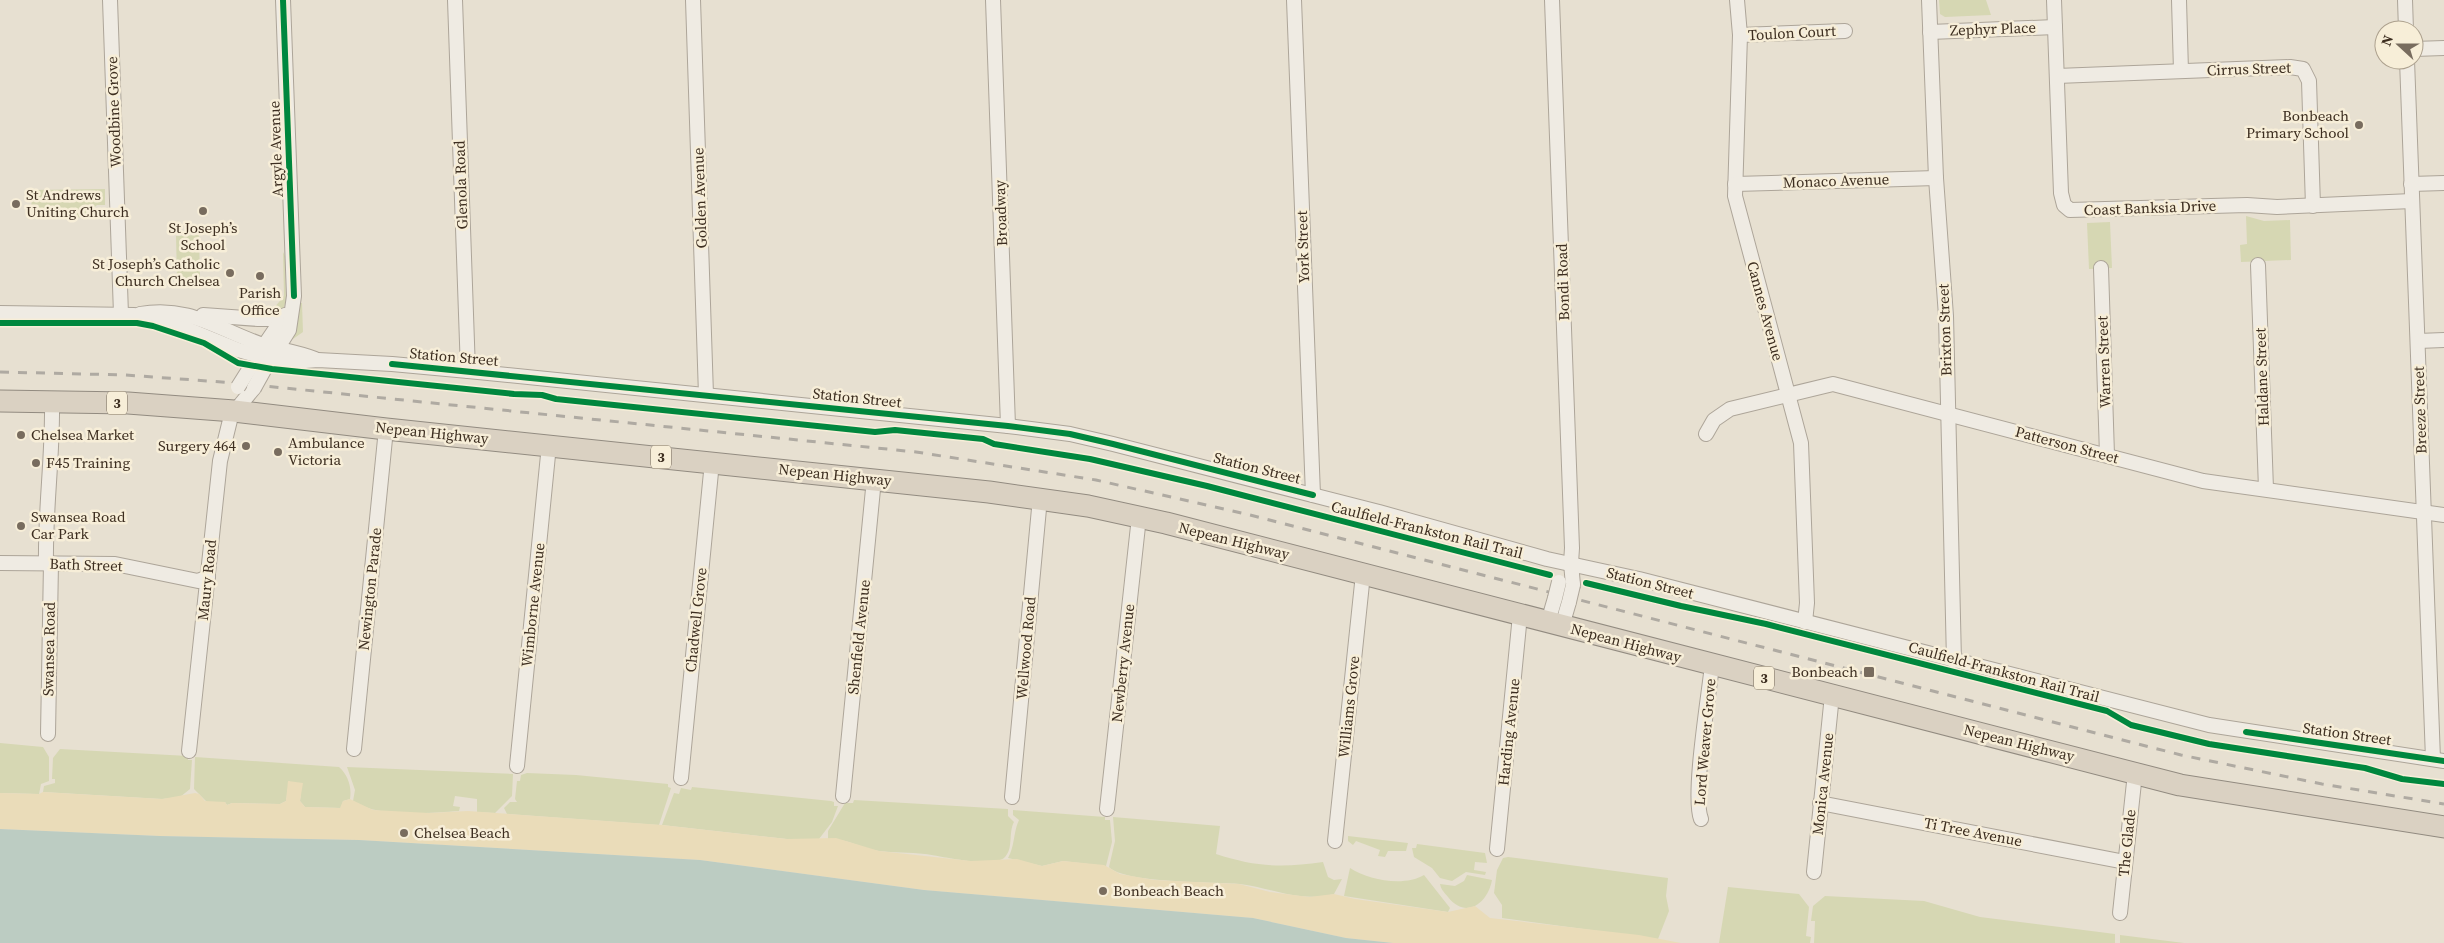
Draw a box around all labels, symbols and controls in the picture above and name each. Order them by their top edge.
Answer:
street label: Zephyr Place [1950,16,2037,40]
street label: Toulon Court [1748,20,1837,45]
north arrow [2374,20,2424,70]
text: N [2376,32,2398,49]
street label: Woodbine Grove [101,56,126,168]
street label: Cirrus Street [2207,57,2292,80]
street label: Argyle Avenue [263,100,288,198]
place label: Bonbeach Primary School [2246,105,2350,143]
marker: Bonbeach Primary School [2353,119,2365,131]
street label: Glenola Road [448,140,473,230]
street label: Golden Avenue [687,147,712,249]
street label: Monaco Avenue [1782,168,1890,193]
street label: Broadway [989,179,1012,246]
place label: St Andrews Uniting Church [26,184,129,222]
street label: Coast Banksia Drive [2083,195,2217,220]
marker: St Andrews Uniting Church [10,198,22,210]
marker: St Joseph’s School [197,205,209,217]
street label: York Street [1291,210,1314,284]
place label: St Joseph’s School [169,217,237,255]
street label: Bondi Road [1551,243,1574,321]
place label: St Joseph’s Catholic Church Chelsea [92,253,220,291]
street label: Cannes Avenue [1742,259,1789,363]
marker: St Joseph’s Catholic Church Chelsea [224,267,236,279]
marker: Parish Office [254,270,266,282]
place label: Parish Office [239,282,281,320]
street label: Brixton Street [1932,283,1957,377]
street label: Warren Street [2091,315,2116,409]
street label: Haldane Street [2249,327,2274,427]
street label: Station Street [409,342,499,371]
street label: Breeze Street [2407,366,2432,454]
street label: Station Street [812,382,903,413]
road number: 3 [107,392,127,414]
street label: Nepean Highway [374,416,490,449]
street label: Patterson Street [2013,421,2121,468]
place label: Chelsea Market [31,424,134,445]
marker: Chelsea Market [15,429,27,441]
place label: Ambulance Victoria [288,432,365,470]
place label: Surgery 464 [158,435,236,456]
marker: Surgery 464 [240,440,252,452]
marker: Ambulance Victoria [272,446,284,458]
road number: 3 [651,446,671,468]
street label: Station Street [1211,447,1303,488]
place label: F45 Training [46,452,130,473]
marker: F45 Training [30,457,42,469]
street label: Nepean Highway [777,458,893,491]
street label: Caulfield-Frankston Rail Trail [1329,496,1526,564]
place label: Swansea Road Car Park [31,506,126,544]
street label: Nepean Highway [1176,517,1292,565]
marker: Swansea Road Car Park [15,520,27,532]
street label: Newington Parade [353,526,386,651]
street label: Maury Road [192,538,221,621]
street label: Wimborne Avenue [516,541,550,668]
street label: Bath Street [49,553,123,576]
street label: Station Street [1604,562,1696,603]
street label: Chadwell Grove [680,566,711,673]
street label: Shenfield Avenue [842,578,875,696]
street label: Wellwood Road [1011,595,1041,700]
street label: Swansea Road [37,601,60,696]
street label: Newberry Avenue [1106,602,1139,723]
street label: Nepean Highway [1569,618,1684,667]
street label: Caulfield-Frankston Rail Trail [1906,636,2102,707]
street label: Williams Grove [1333,654,1364,759]
place label: Bonbeach [1791,661,1858,682]
marker: Bonbeach [1862,665,1876,679]
road number: 3 [1754,666,1774,690]
street label: Harding Avenue [1492,677,1525,787]
street label: Lord Weaver Grove [1688,677,1721,806]
street label: Station Street [2302,717,2393,750]
street label: Nepean Highway [1961,719,2077,767]
street label: Monica Avenue [1807,731,1838,836]
street label: The Glade [2113,808,2141,878]
street label: Ti Tree Avenue [1922,812,2024,851]
place label: Chelsea Beach [414,822,510,843]
marker: Chelsea Beach [398,827,410,839]
place label: Bonbeach Beach [1113,880,1224,901]
marker: Bonbeach Beach [1097,885,1109,897]

